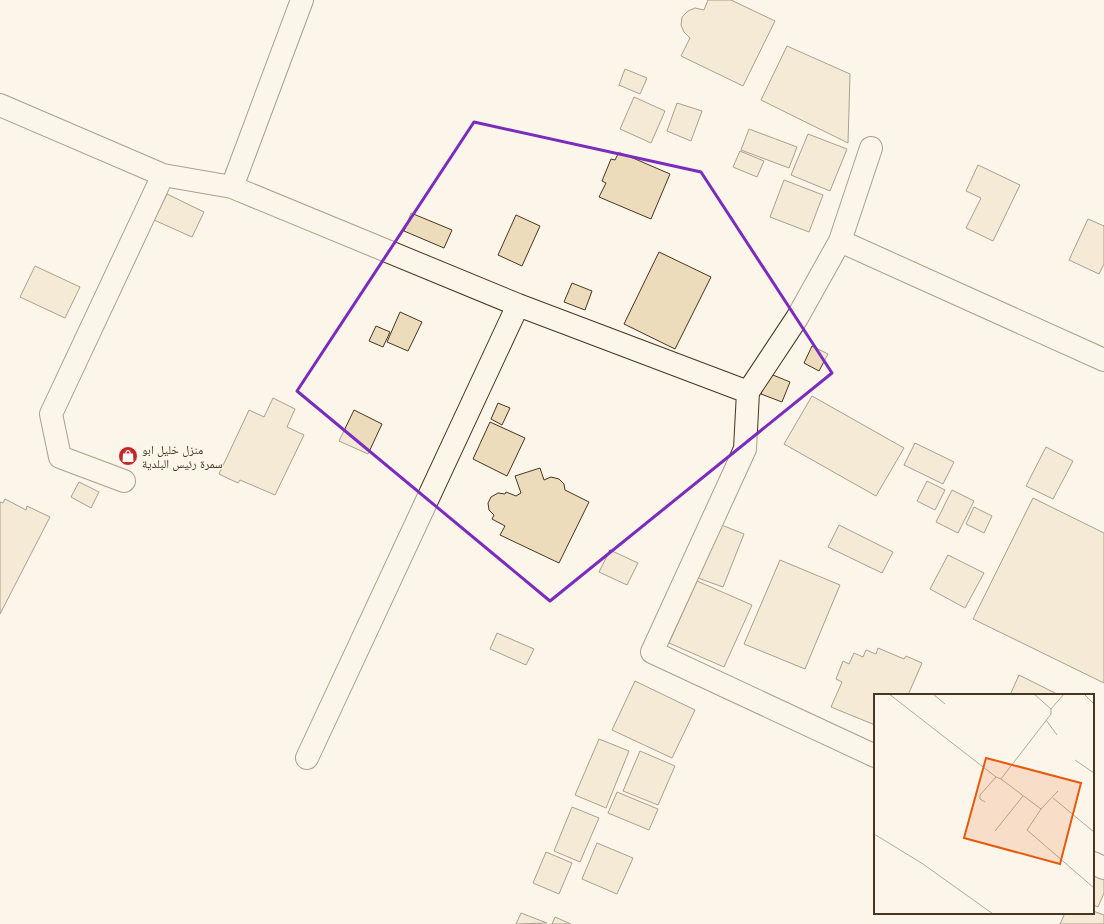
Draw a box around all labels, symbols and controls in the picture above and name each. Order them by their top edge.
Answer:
place label: منزل خليل ابو سمرة رئيس البلدية [142,441,223,472]
shop icon: منزل خليل ابو سمرة رئيس البلدية [117,445,139,467]
inset map [874,694,1094,914]

